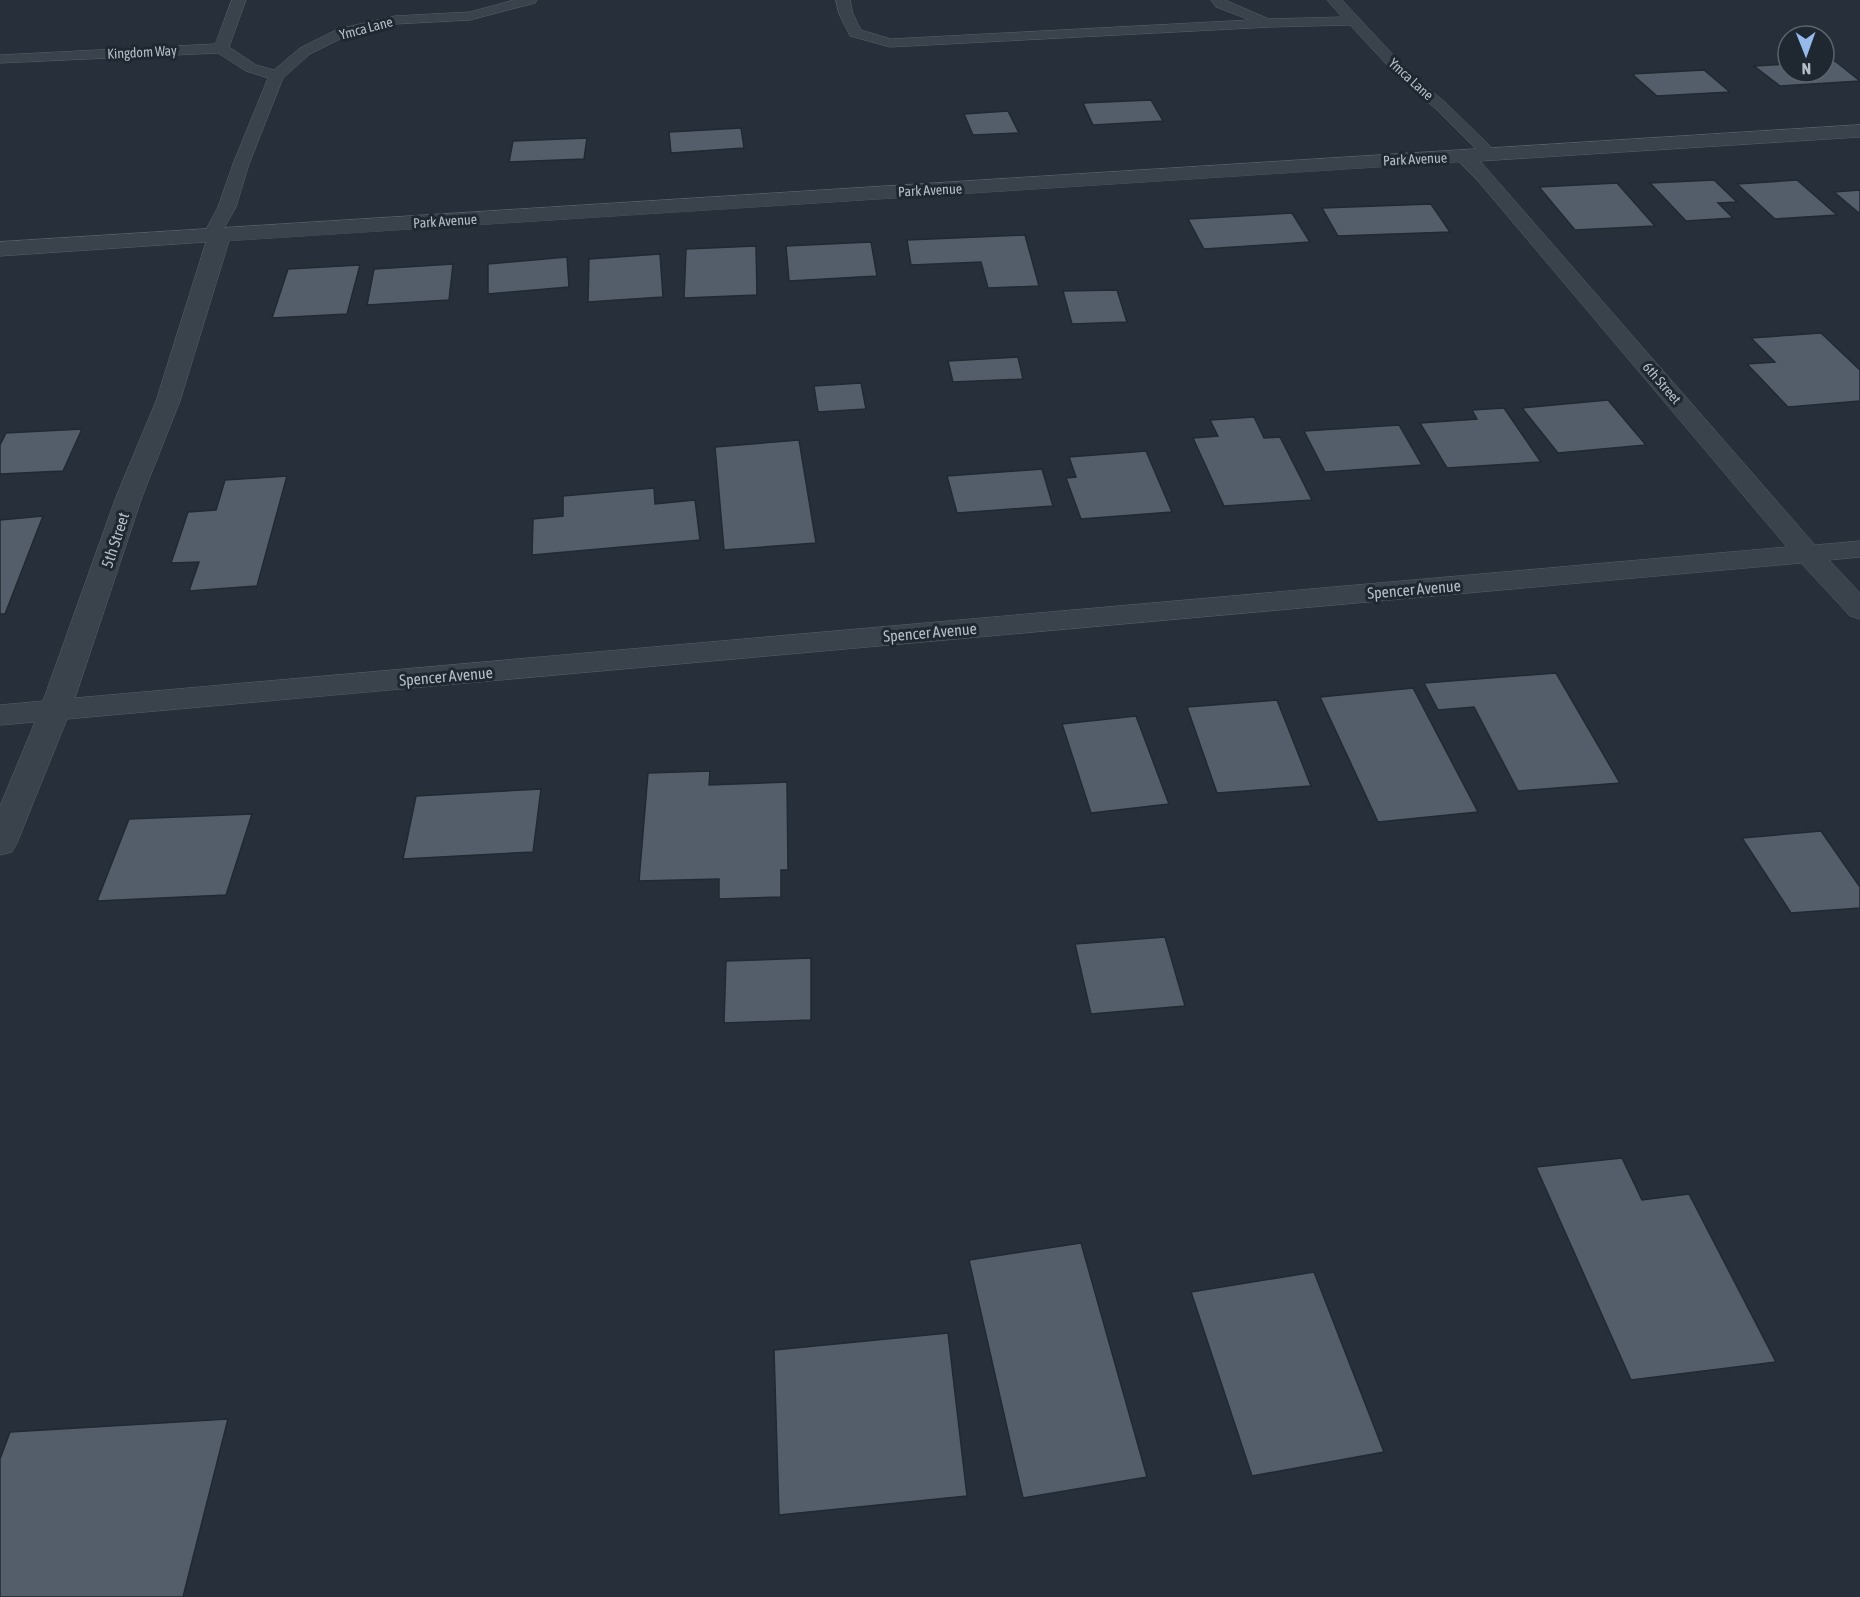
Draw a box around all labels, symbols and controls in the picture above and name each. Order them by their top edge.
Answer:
street label: Ymca Lane [338,13,394,43]
north arrow [1776,24,1836,84]
street label: Kingdom Way [107,42,178,62]
street label: Ymca Lane [1385,55,1437,103]
text: N [1801,60,1811,78]
street label: Park Avenue [1383,149,1447,169]
street label: Park Avenue [898,180,962,200]
street label: Park Avenue [412,211,478,231]
street label: 6th Street [1640,359,1684,407]
street label: 5th Street [98,510,133,570]
street label: Spencer Avenue [1367,576,1462,603]
street label: Spencer Avenue [883,619,978,646]
street label: Spencer Avenue [399,663,494,690]

